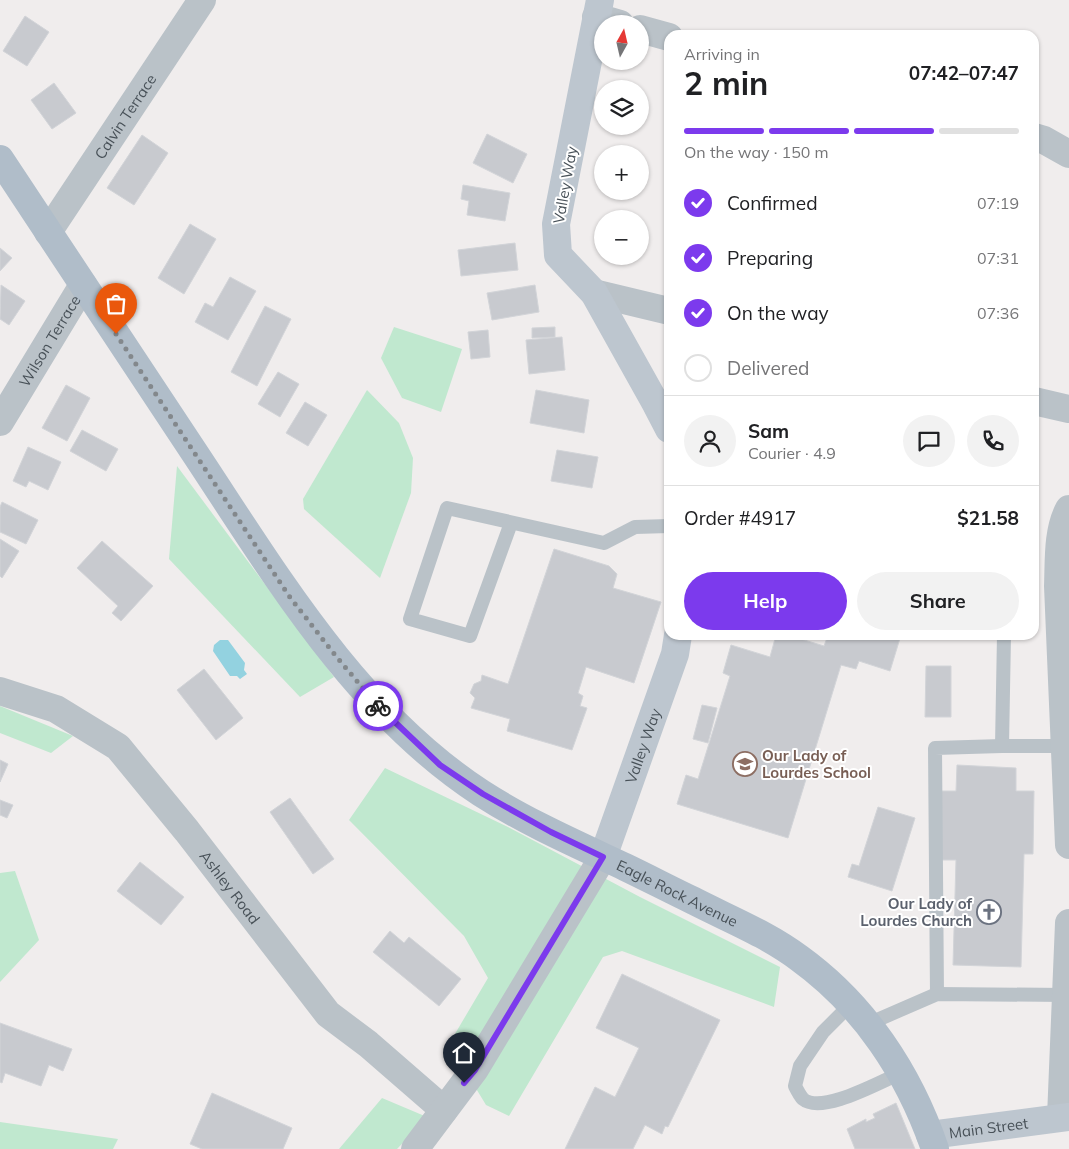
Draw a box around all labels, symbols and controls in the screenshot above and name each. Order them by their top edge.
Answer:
north arrow [594,15,649,70]
map controls [594,15,649,265]
text: Arriving in [684,44,760,64]
text: 07:42–07:47 [909,61,1019,85]
text: 2 min [684,63,768,103]
street label: Calvin Terrace [90,70,160,162]
button: layers [594,80,649,135]
text: On the way · 150 m [684,142,829,162]
street label: Valley Way [549,145,581,225]
button: + [594,145,649,200]
icon: check [684,189,712,217]
text: Confirmed [727,191,818,215]
text: 07:19 [977,193,1019,213]
button: − [594,210,649,265]
icon: check [684,244,712,272]
text: Preparing [727,246,813,270]
text: 07:31 [977,248,1019,268]
pin [95,283,137,334]
icon: bag [102,290,130,318]
street label: Wilson Terrace [14,291,84,390]
icon: check [684,299,712,327]
text: On the way [727,301,829,325]
text: 07:36 [977,303,1019,323]
text: Delivered [727,356,809,380]
button: person [684,415,736,467]
button: chat [903,415,955,467]
button: phone [967,415,1019,467]
text: Sam [748,419,789,443]
text: Courier · 4.9 [748,443,836,463]
text: Order #4917 [684,506,796,530]
text: $21.58 [957,506,1019,530]
button: Help [684,572,847,630]
button: Share [857,572,1019,630]
courier [353,681,403,731]
icon: bike [364,692,392,720]
street label: Valley Way [620,706,665,786]
place label: Our Lady of Lourdes School [762,746,871,782]
school or university icon: Our Lady of Lourdes School [732,751,758,777]
street label: Ashley Road [196,847,264,928]
street label: Eagle Rock Avenue [614,855,741,931]
place label: Our Lady of Lourdes Church [860,894,972,930]
church icon: Our Lady of Lourdes Church [976,899,1002,925]
pin [443,1032,485,1083]
icon: home [450,1039,478,1067]
street label: Main Street [948,1113,1029,1142]

